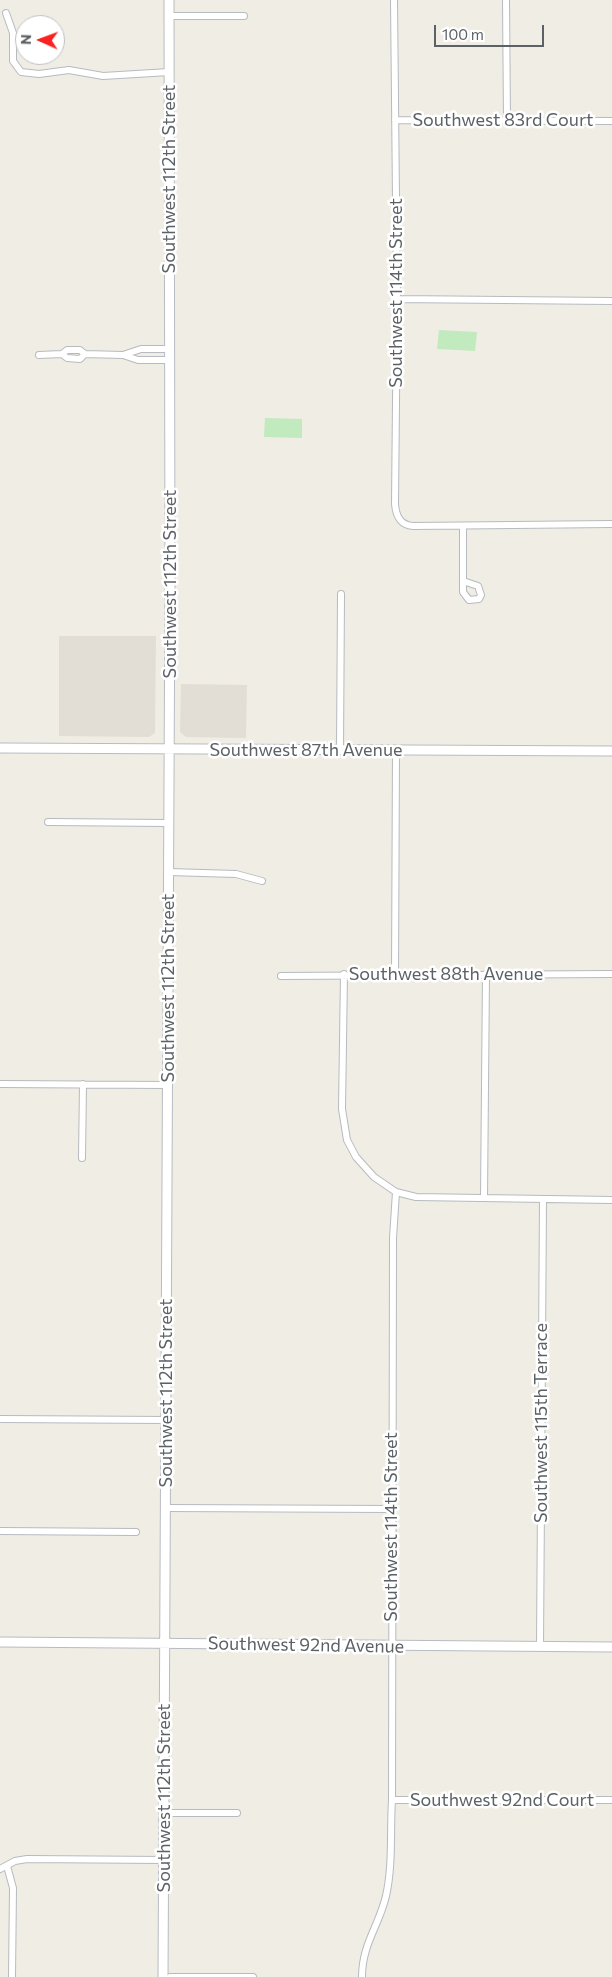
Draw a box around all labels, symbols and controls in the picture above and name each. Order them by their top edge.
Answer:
north arrow [15,15,65,65]
scale bar [437,15,547,47]
text: 100 m [442,25,484,43]
text: N [17,34,34,45]
street label: Southwest 112th Street [158,85,180,273]
street label: Southwest 83rd Court [413,109,593,131]
street label: Southwest 114th Street [385,198,407,388]
street label: Southwest 112th Street [159,490,181,678]
street label: Southwest 87th Avenue [210,739,402,761]
street label: Southwest 112th Street [157,894,179,1082]
street label: Southwest 88th Avenue [349,963,543,985]
street label: Southwest 112th Street [155,1299,177,1487]
street label: Southwest 115th Terrace [530,1323,552,1523]
street label: Southwest 114th Street [380,1432,402,1622]
street label: Southwest 92nd Avenue [208,1632,404,1658]
street label: Southwest 112th Street [153,1704,175,1892]
street label: Southwest 92nd Court [410,1789,594,1811]

